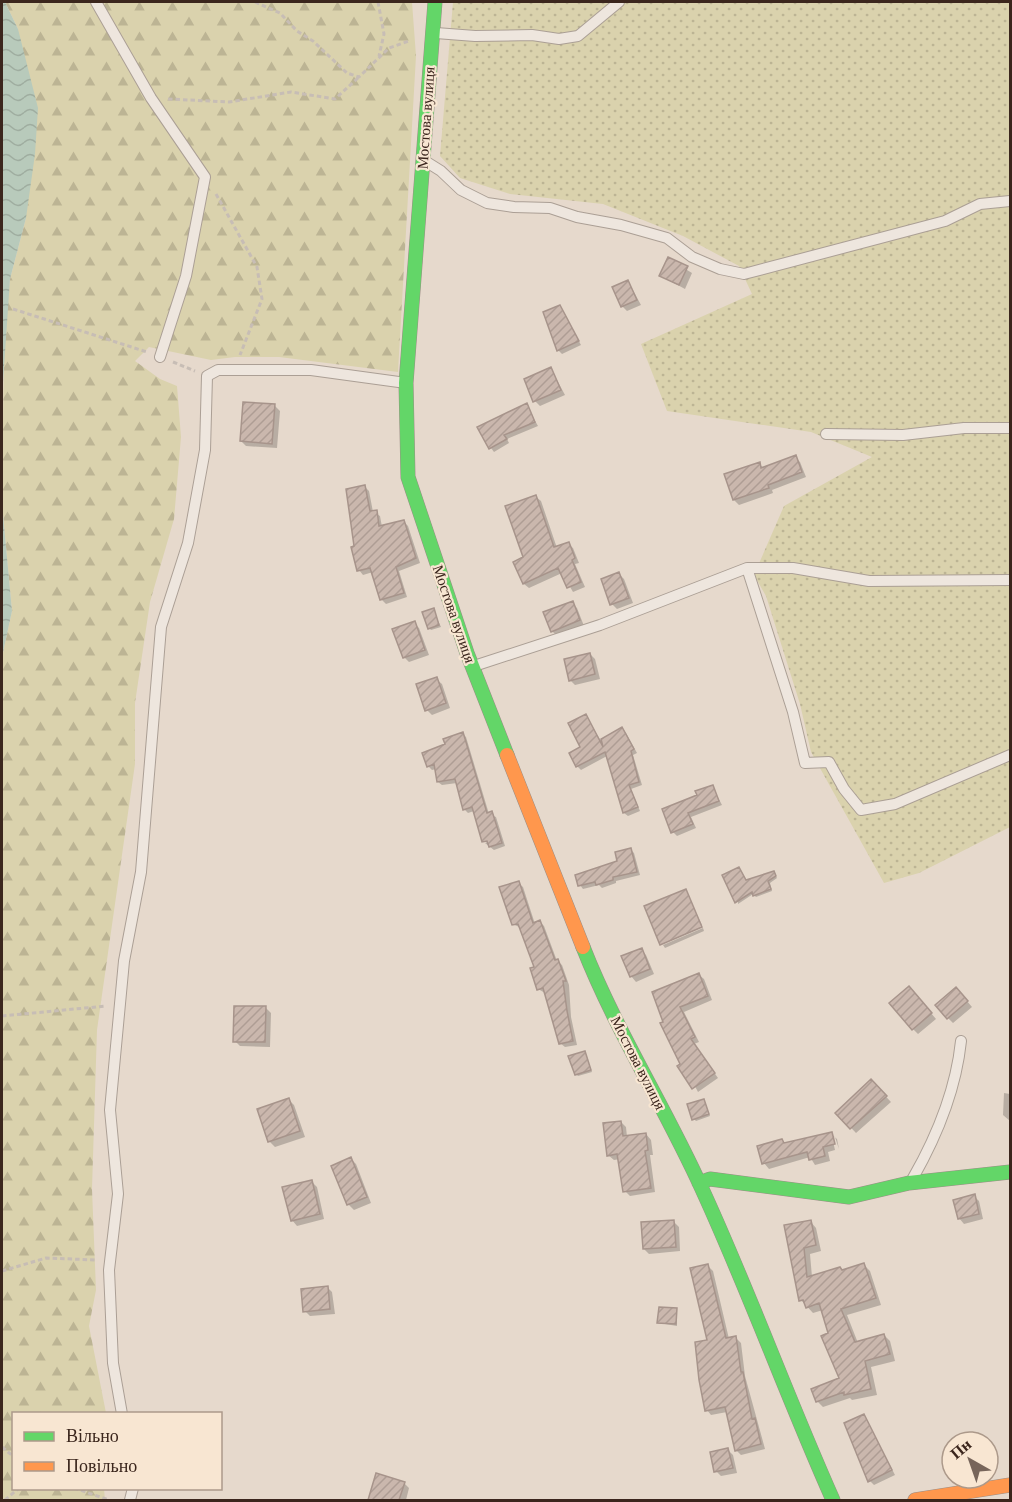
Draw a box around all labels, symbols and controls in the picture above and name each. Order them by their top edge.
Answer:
street label: Мостова вулиця [414,66,438,170]
street label: Мостова вулиця [430,563,478,665]
street label: Мостова вулиця [608,1014,668,1112]
legend [12,1412,222,1490]
text: Вільно [66,1426,119,1446]
north arrow [940,1430,1000,1490]
text: Пн [947,1435,974,1462]
text: Повільно [66,1456,137,1476]

